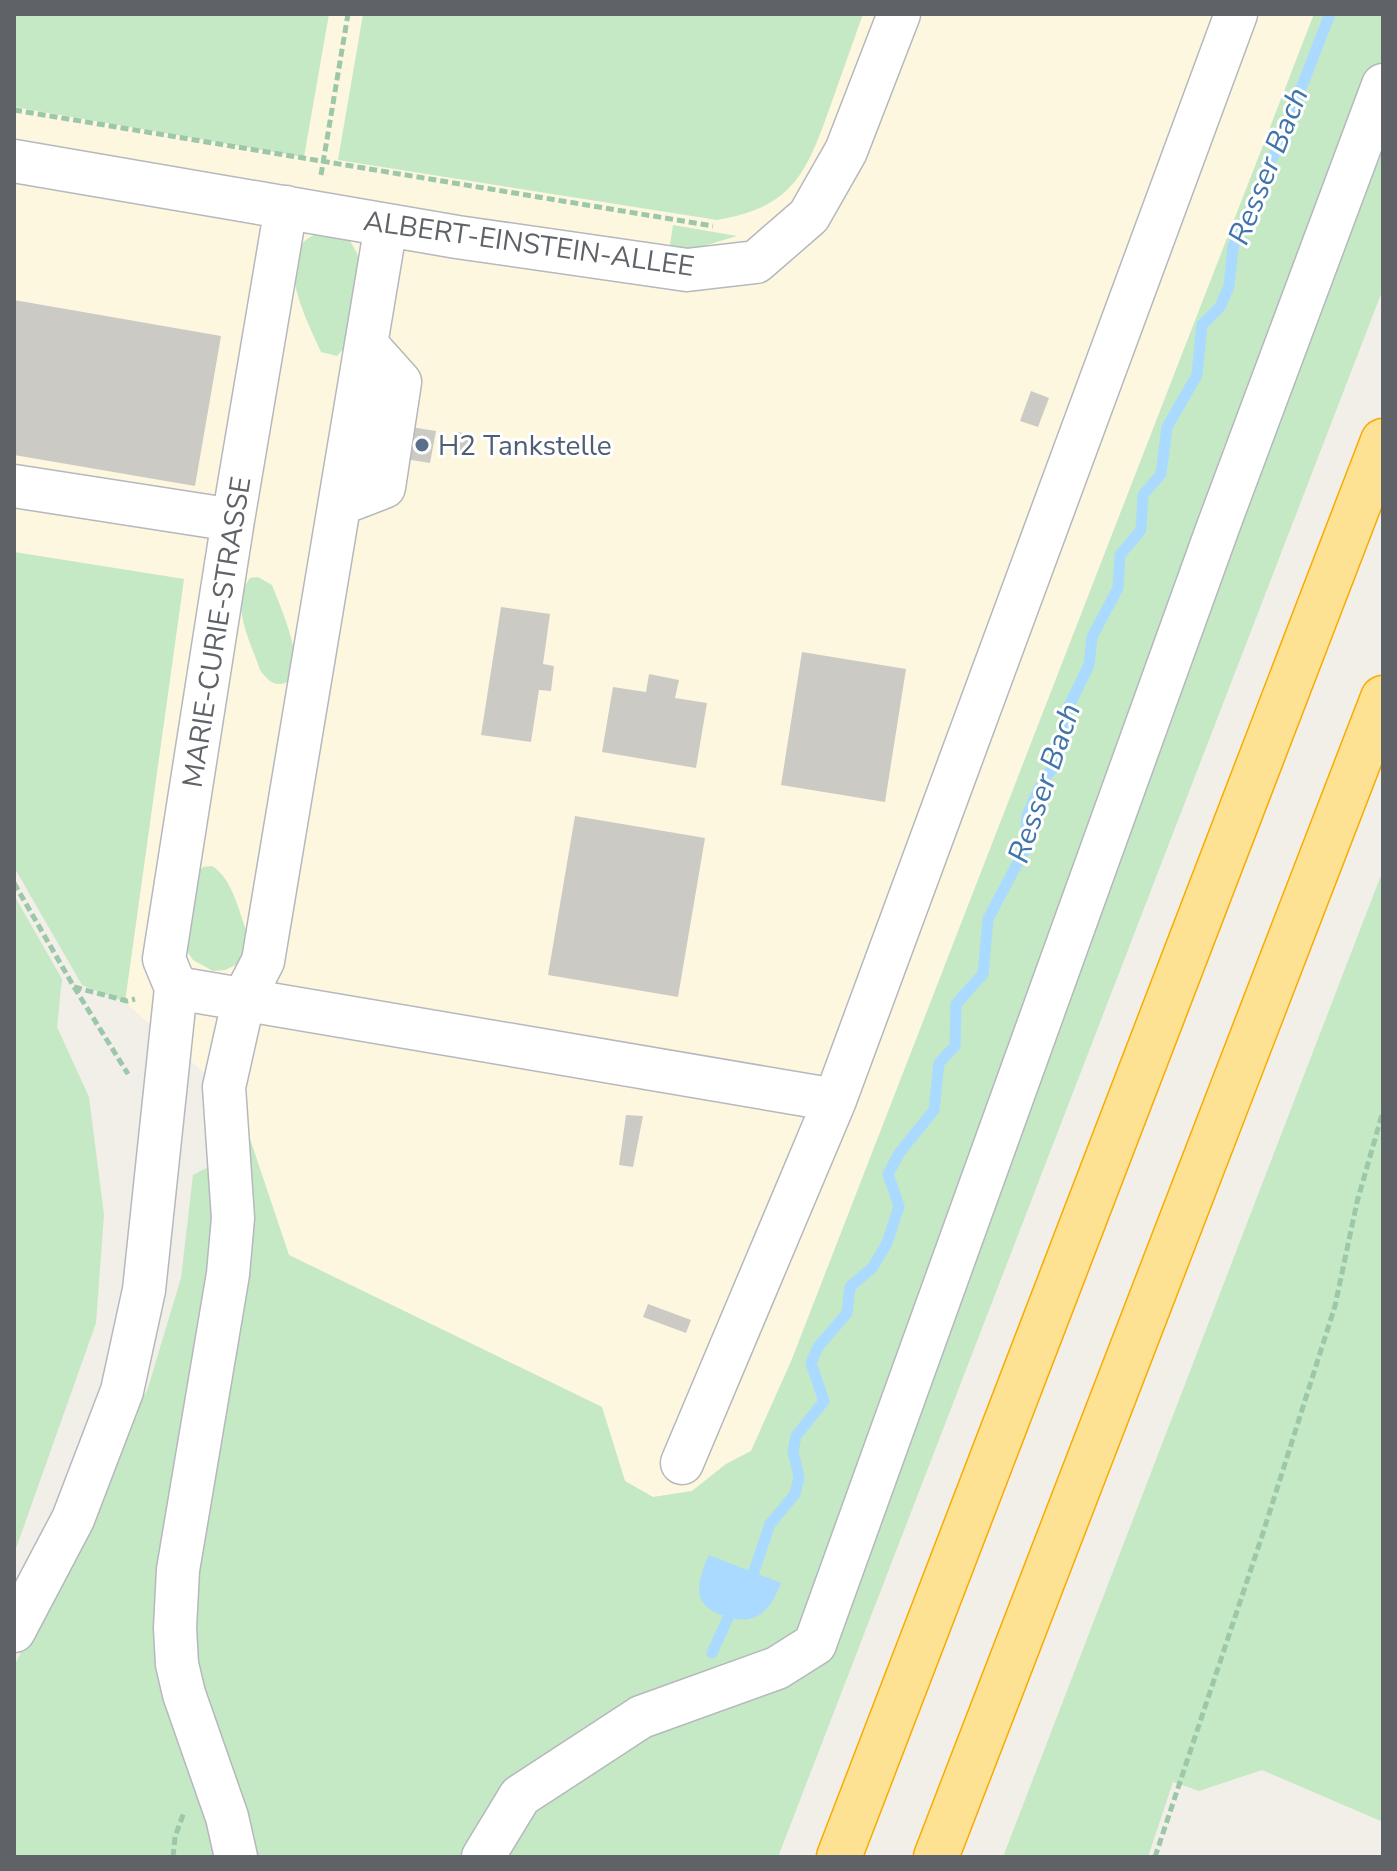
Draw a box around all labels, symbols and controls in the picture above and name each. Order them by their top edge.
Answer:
water label: Resser Bach [1218,82,1319,251]
street label: ALBERT-EINSTEIN-ALLEE [361,202,697,286]
place label: H2 Tankstelle [438,427,612,465]
marker: H2 Tankstelle [413,436,431,454]
street label: MARIE-CURIE-STRASSE [174,474,260,790]
water label: Resser Bach [998,698,1091,868]

